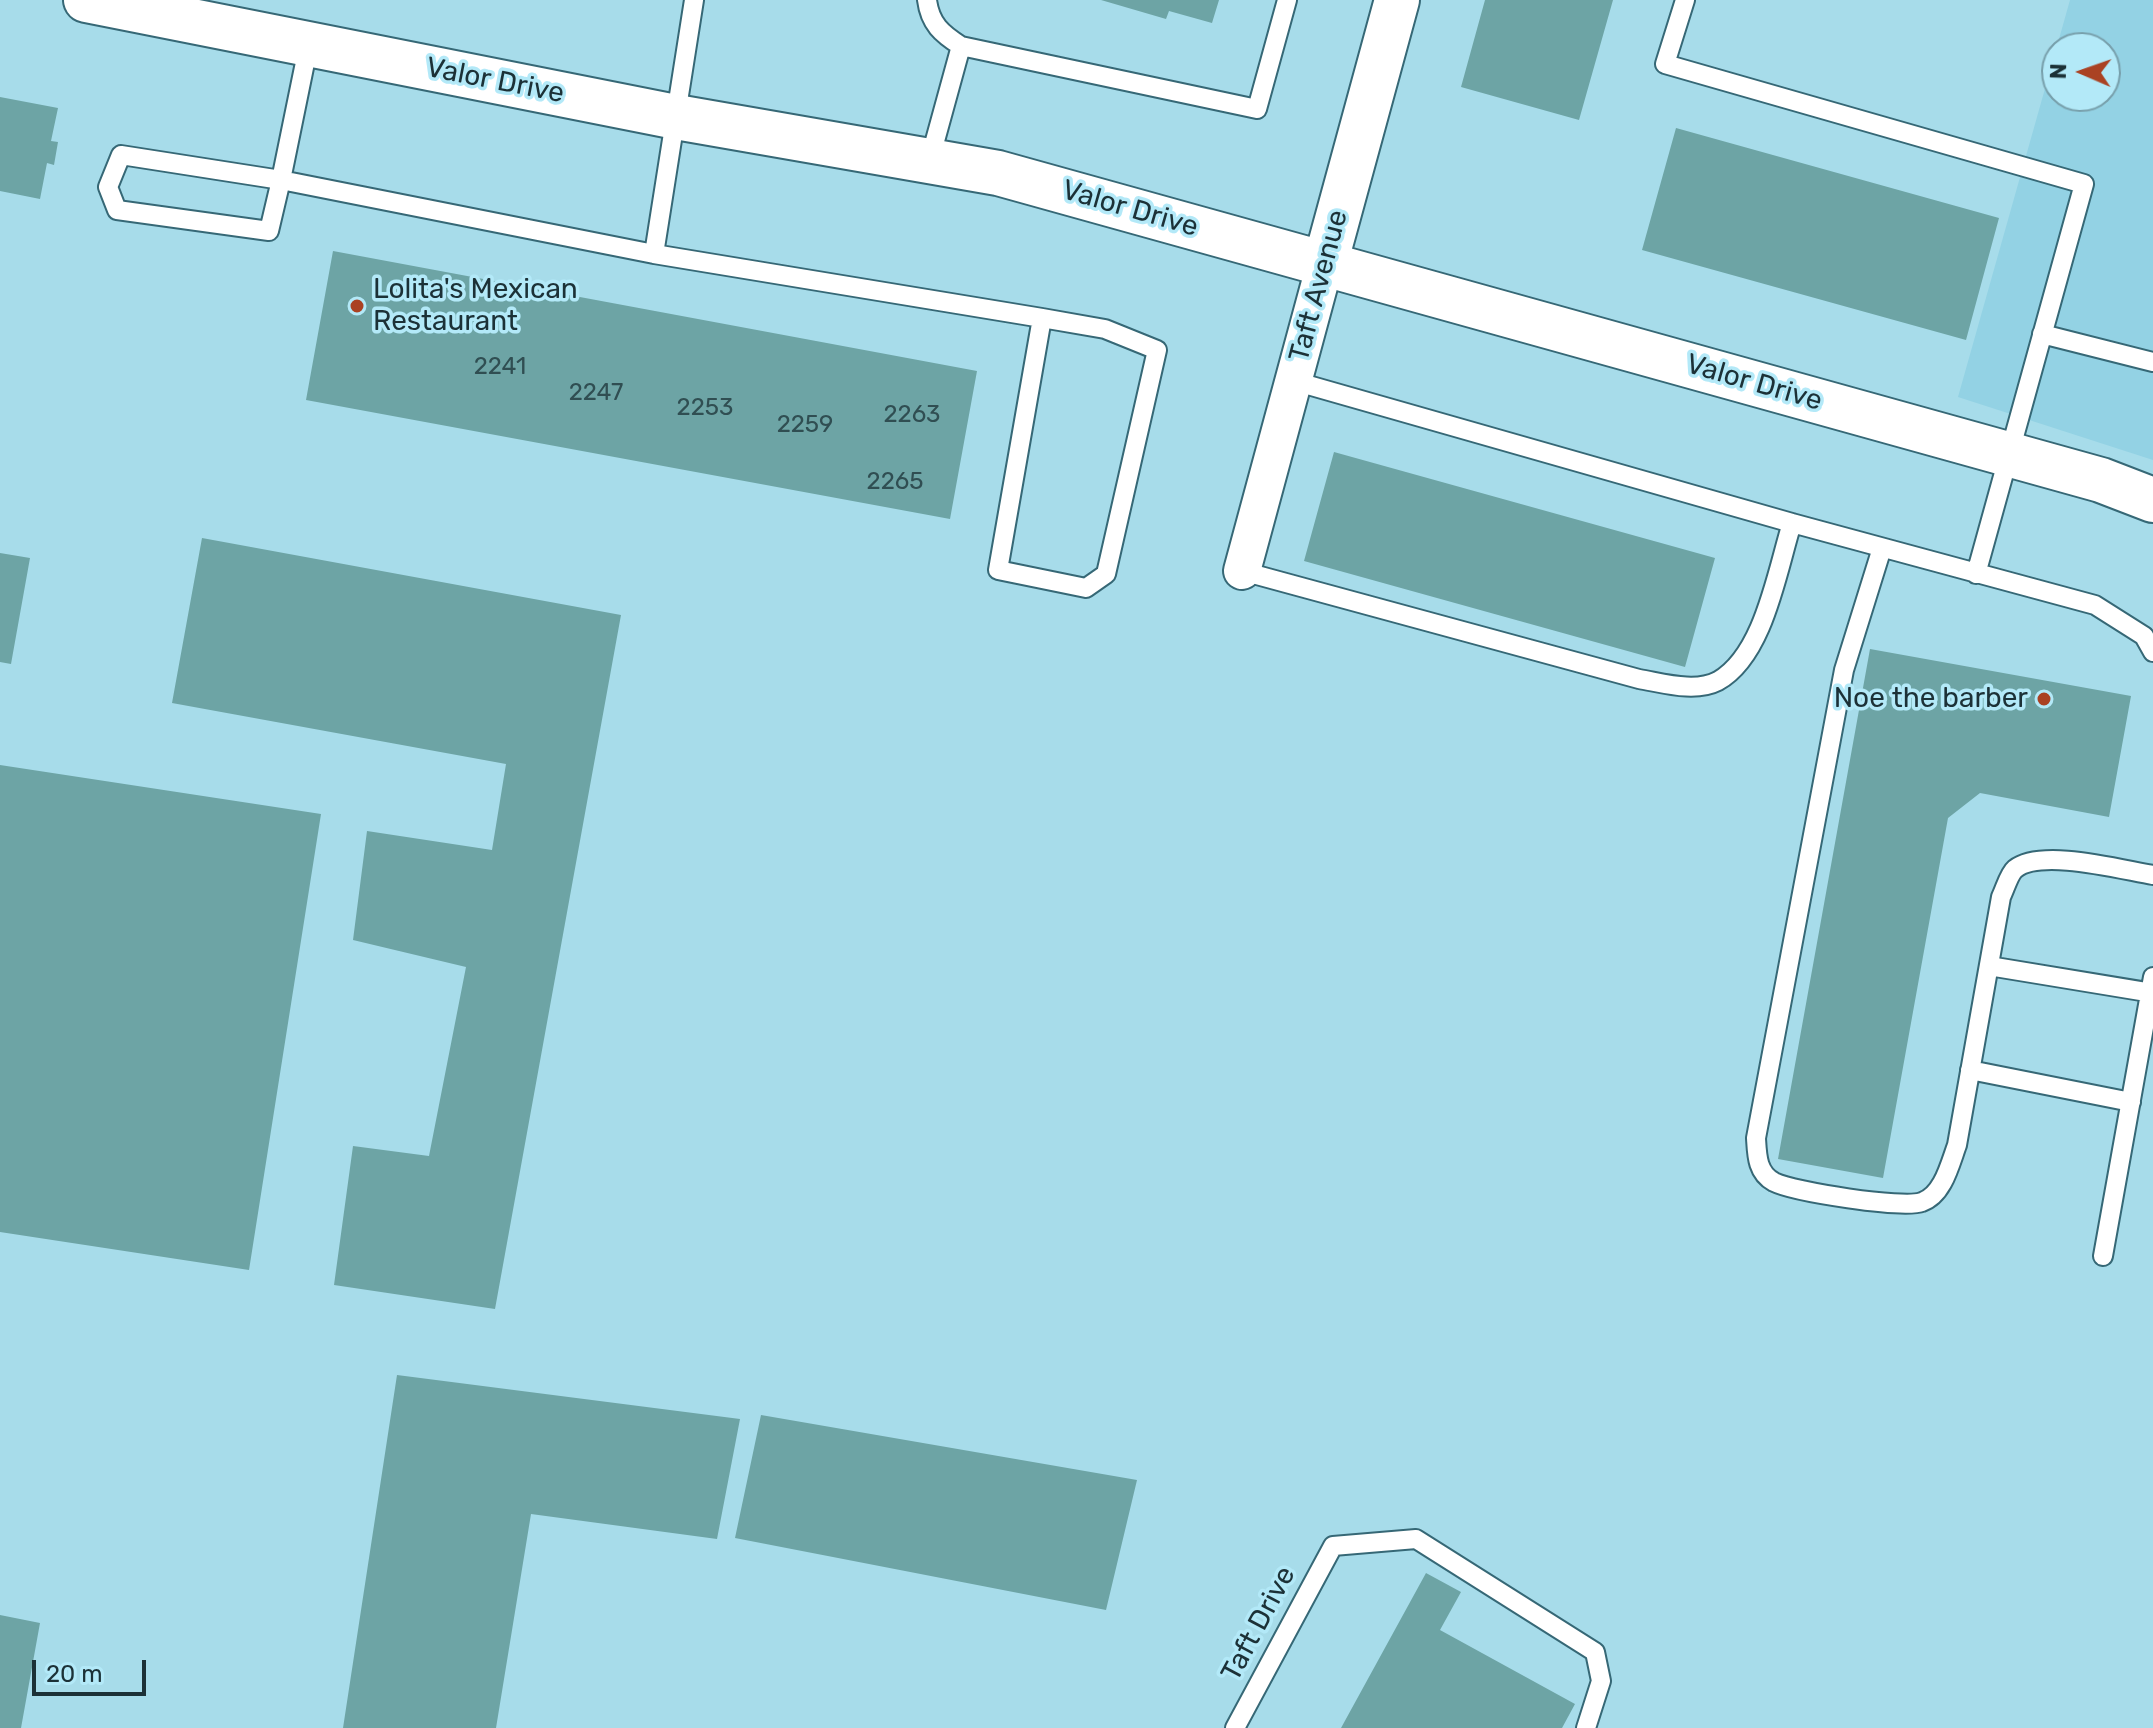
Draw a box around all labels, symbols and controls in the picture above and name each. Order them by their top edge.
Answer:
north arrow [2041,32,2121,112]
street label: Valor Drive [423,51,567,111]
text: N [2045,63,2072,80]
street label: Valor Drive [1058,174,1202,244]
street label: Taft Avenue [1283,207,1355,365]
place label: Lolita's Mexican Restaurant [373,273,578,339]
marker: Lolita's Mexican Restaurant [348,297,366,315]
street label: Valor Drive [1682,348,1826,418]
house number: 2241 [474,353,526,381]
house number: 2247 [569,379,623,407]
house number: 2253 [677,394,733,422]
house number: 2263 [883,401,941,429]
house number: 2259 [777,411,833,439]
house number: 2265 [867,468,923,496]
place label: Noe the barber [1834,682,2028,716]
marker: Noe the barber [2035,690,2053,708]
street label: Taft Drive [1215,1561,1303,1687]
scale bar [36,1644,150,1694]
text: 20 m [46,1660,103,1688]

